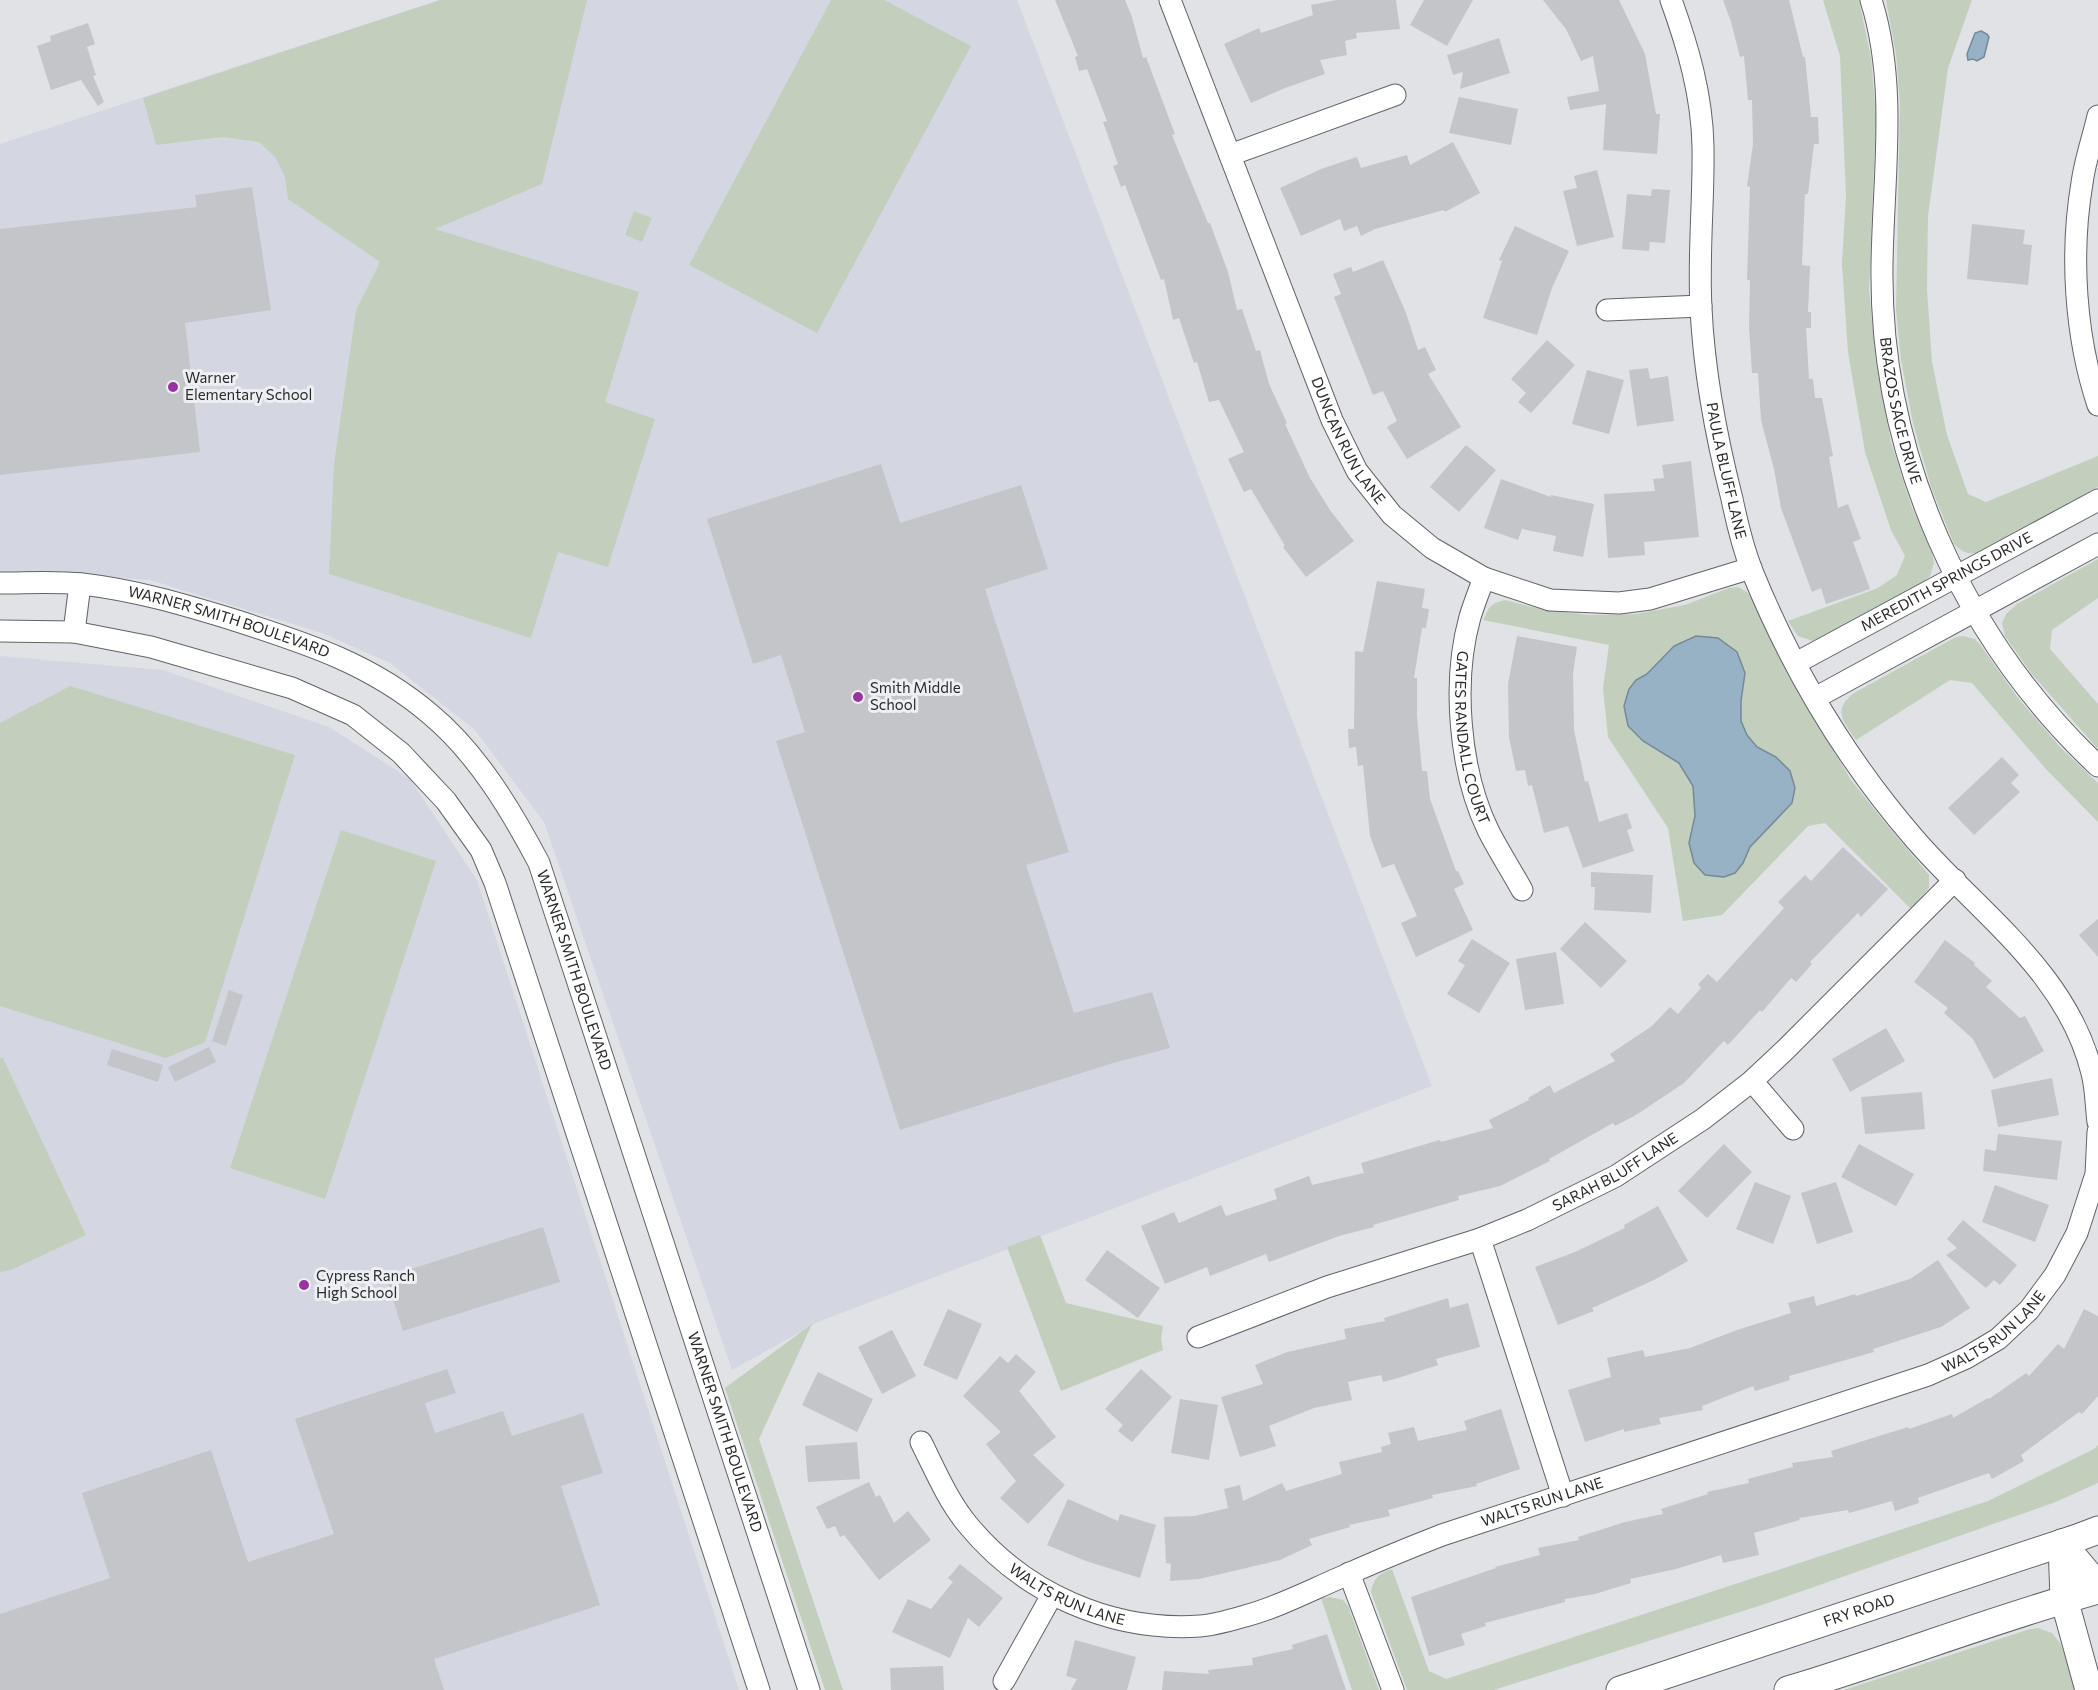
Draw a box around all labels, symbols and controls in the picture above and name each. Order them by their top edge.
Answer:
street label: BRAZOS SAGE DRIVE [1877,336,1926,486]
place label: Warner Elementary School [185,368,312,403]
street label: DUNCAN RUN LANE [1308,374,1390,507]
marker: Warner Elementary School [166,380,180,394]
street label: PAULA BLUFF LANE [1703,401,1751,541]
street label: MEREDITH SPRINGS DRIVE [1857,527,2035,634]
street label: WARNER SMITH BOULEVARD [127,582,333,661]
street label: GATES RANDALL COURT [1452,650,1494,827]
place label: Smith Middle School [870,678,961,713]
marker: Smith Middle School [851,690,865,704]
street label: WARNER SMITH BOULEVARD [534,867,616,1073]
street label: SARAH BLUFF LANE [1549,1128,1681,1214]
place label: Cypress Ranch High School [316,1266,415,1301]
marker: Cypress Ranch High School [297,1278,311,1292]
street label: WALTS RUN LANE [1939,1286,2049,1376]
street label: WARNER SMITH BOULEVARD [685,1329,767,1535]
street label: WALTS RUN LANE [1479,1473,1605,1529]
street label: WALTS RUN LANE [1006,1559,1127,1628]
street label: FRY ROAD [1821,1589,1897,1630]

